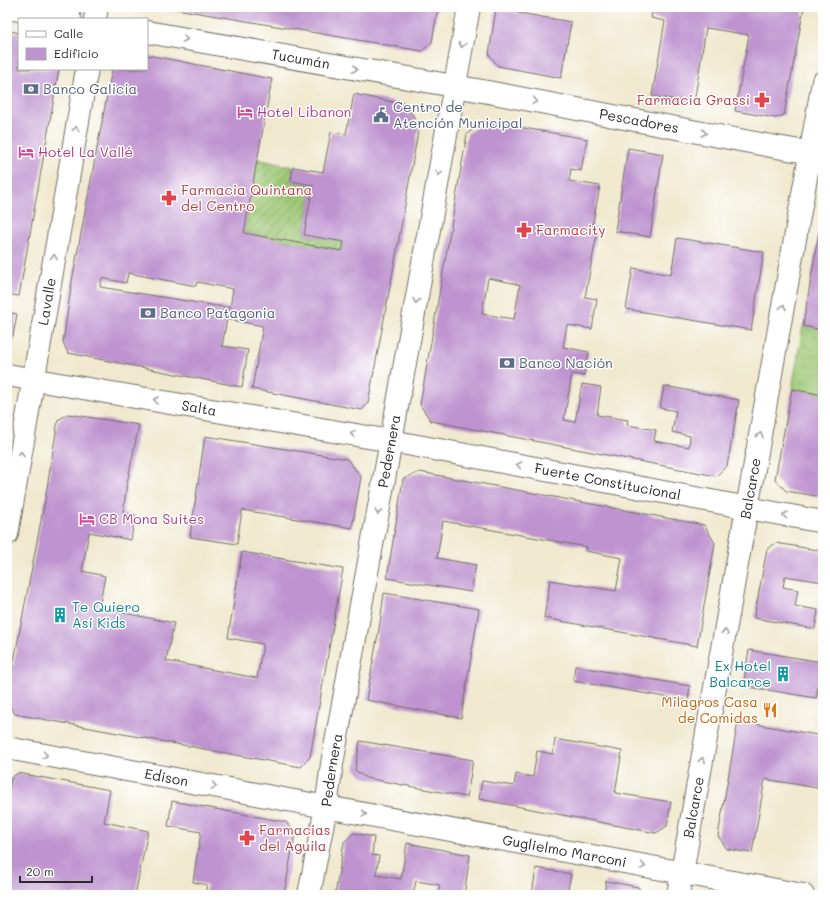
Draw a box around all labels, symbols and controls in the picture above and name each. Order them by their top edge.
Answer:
legend [18,18,148,70]
text: Calle [54,25,84,41]
one-way arrow [182,34,189,43]
one-way arrow [458,42,467,48]
street label: Tucumán [270,44,331,73]
text: Edificio [54,45,98,61]
one-way arrow [352,64,358,73]
place label: Banco Galicia [43,79,137,98]
bank icon: Banco Galicia [22,80,40,98]
place label: Farmacia Grassi [637,90,750,109]
pharmacy icon: Farmacia Grassi [753,91,771,109]
one-way arrow [532,96,538,105]
place label: Centro de Atención Municipal [393,97,523,132]
place label: Hotel Libanon [257,102,351,121]
hotel icon: Hotel Libanon [236,103,254,121]
street label: Pescadores [598,103,681,137]
public building icon: Centro de Atención Municipal [372,106,390,124]
one-way arrow [71,126,80,132]
one-way arrow [701,129,707,137]
place label: Hotel La Vallé [38,142,133,161]
hotel icon: Hotel La Vallé [17,143,35,161]
one-way arrow [435,170,444,176]
place label: Farmacia Quintana del Centro [181,180,312,215]
pharmacy icon: Farmacia Quintana del Centro [160,189,178,207]
place label: Farmacity [536,220,605,239]
pharmacy icon: Farmacity [515,221,533,239]
one-way arrow [49,254,58,260]
street label: Lavalle [33,276,60,327]
one-way arrow [412,298,421,304]
place label: Banco Patagonia [160,303,276,322]
bank icon: Banco Patagonia [139,304,157,322]
one-way arrow [778,304,787,311]
place label: Banco Nación [519,353,613,372]
bank icon: Banco Nación [498,354,516,372]
street label: Salta [180,395,218,420]
one-way arrow [153,397,159,405]
street label: Pedernera [373,413,405,489]
one-way arrow [350,430,356,439]
one-way arrow [756,432,764,438]
one-way arrow [16,451,25,457]
street label: Balcarce [735,456,765,520]
street label: Fuerte Constitucional [533,458,682,504]
one-way arrow [516,461,522,470]
place label: CB Mona Suites [99,509,204,528]
one-way arrow [375,509,383,515]
hotel icon: CB Mona Suites [78,510,96,528]
one-way arrow [782,511,788,520]
place label: Te Quiero Así Kids [72,597,140,632]
building icon: Te Quiero Así Kids [51,606,69,624]
one-way arrow [720,629,729,635]
place label: Ex Hotel Balcarce [709,656,771,691]
building icon: Ex Hotel Balcarce [774,665,792,683]
place label: Milagros Casa de Comidas [661,692,758,727]
restaurant icon: Milagros Casa de Comidas [761,701,779,719]
street label: Pedernera [316,732,346,808]
one-way arrow [42,751,48,759]
one-way arrow [697,757,705,763]
street label: Edison [143,764,190,790]
street label: Balcarce [678,775,708,839]
one-way arrow [211,782,218,790]
one-way arrow [361,810,367,818]
place label: Farmacias del Aguila [259,820,331,855]
pharmacy icon: Farmacias del Aguila [238,829,256,847]
street label: Guglielmo Marconi [501,830,628,871]
scale bar [20,858,92,884]
one-way arrow [640,861,646,869]
text: 20 m [26,863,54,879]

